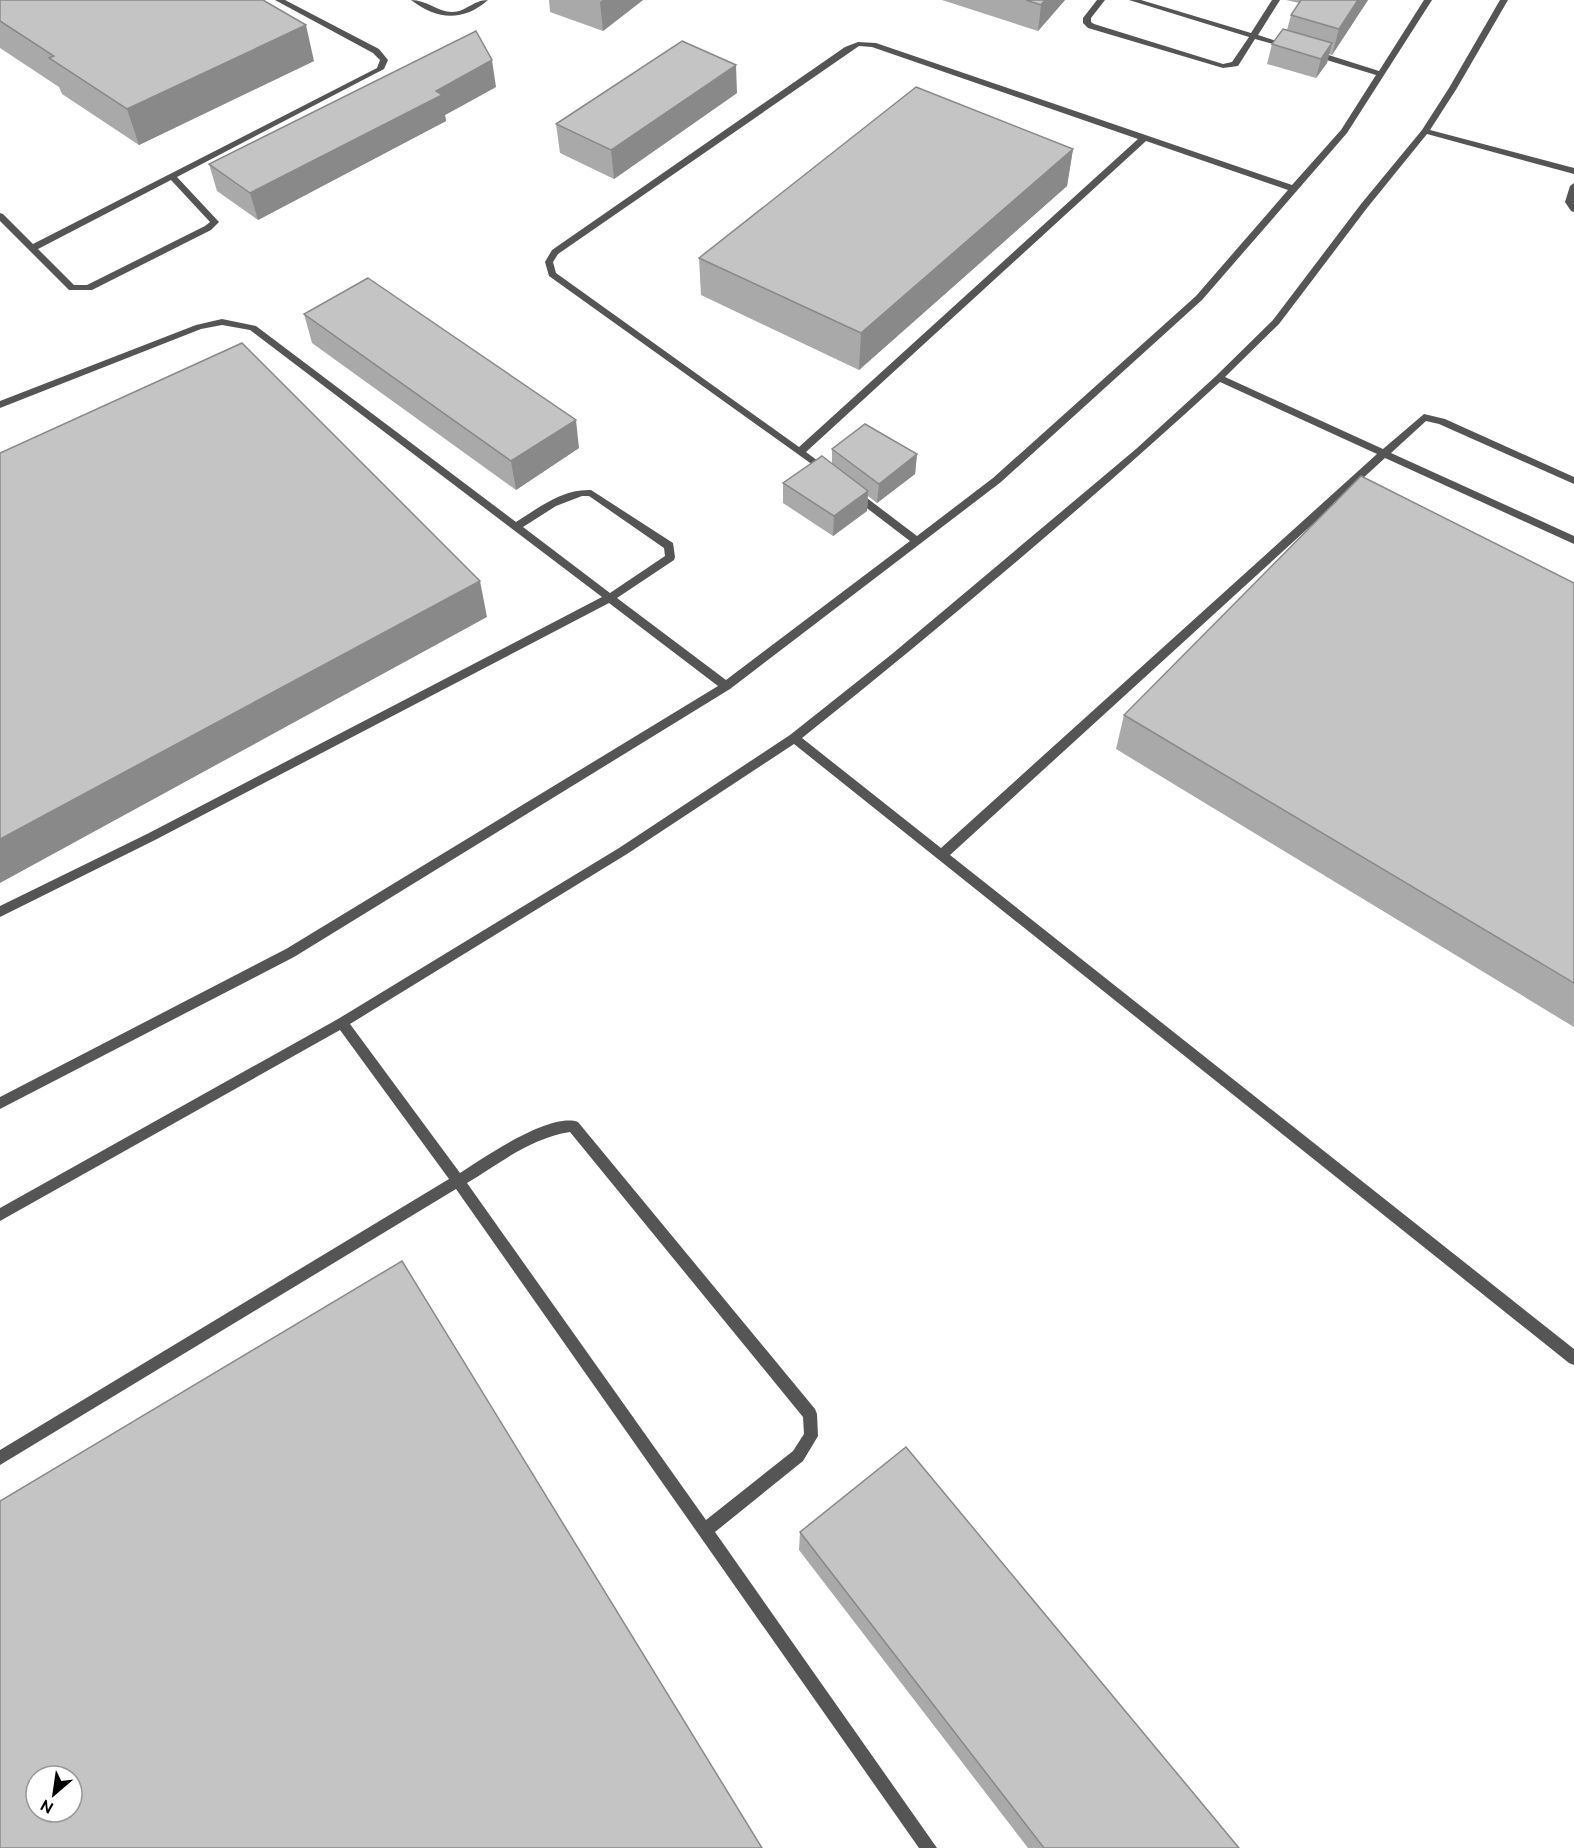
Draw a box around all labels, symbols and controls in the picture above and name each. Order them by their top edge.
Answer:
north arrow [24,1764,84,1824]
text: N [37,1796,56,1818]

